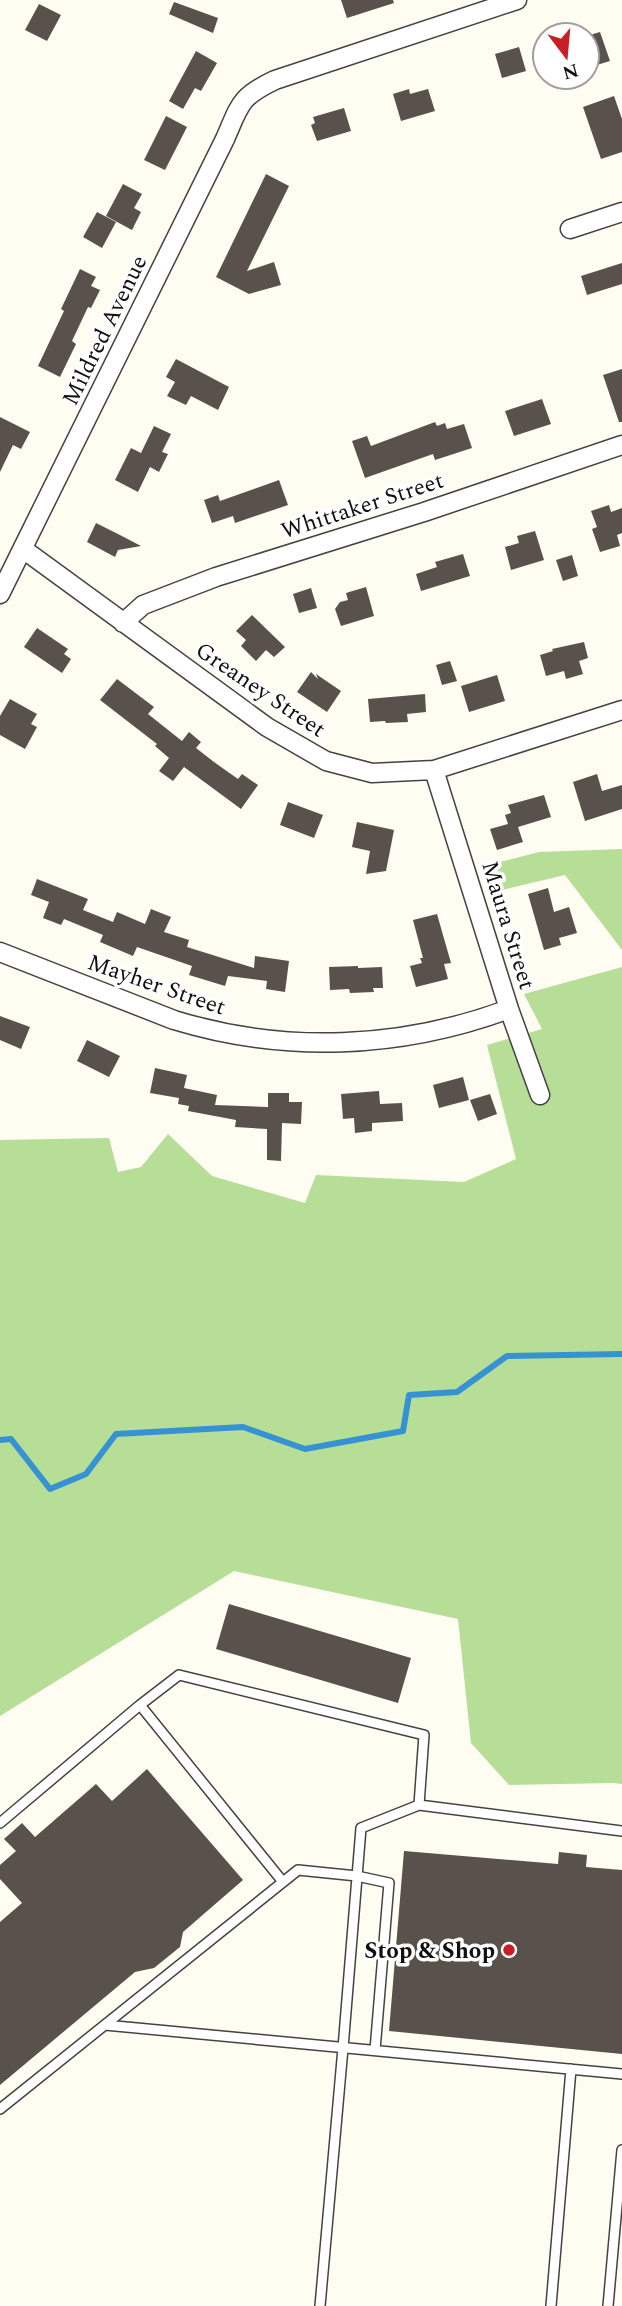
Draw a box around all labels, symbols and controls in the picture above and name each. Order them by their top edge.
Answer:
north arrow [531,21,601,91]
text: N [559,55,582,87]
street label: Mildred Avenue [54,249,157,412]
street label: Whittaker Street [277,464,448,549]
street label: Greaney Street [188,634,333,747]
street label: Maura Street [471,857,544,994]
street label: Mayher Street [83,945,230,1025]
place label: Stop & Shop [364,1934,495,1969]
marker: Stop & Shop [501,1942,517,1958]

